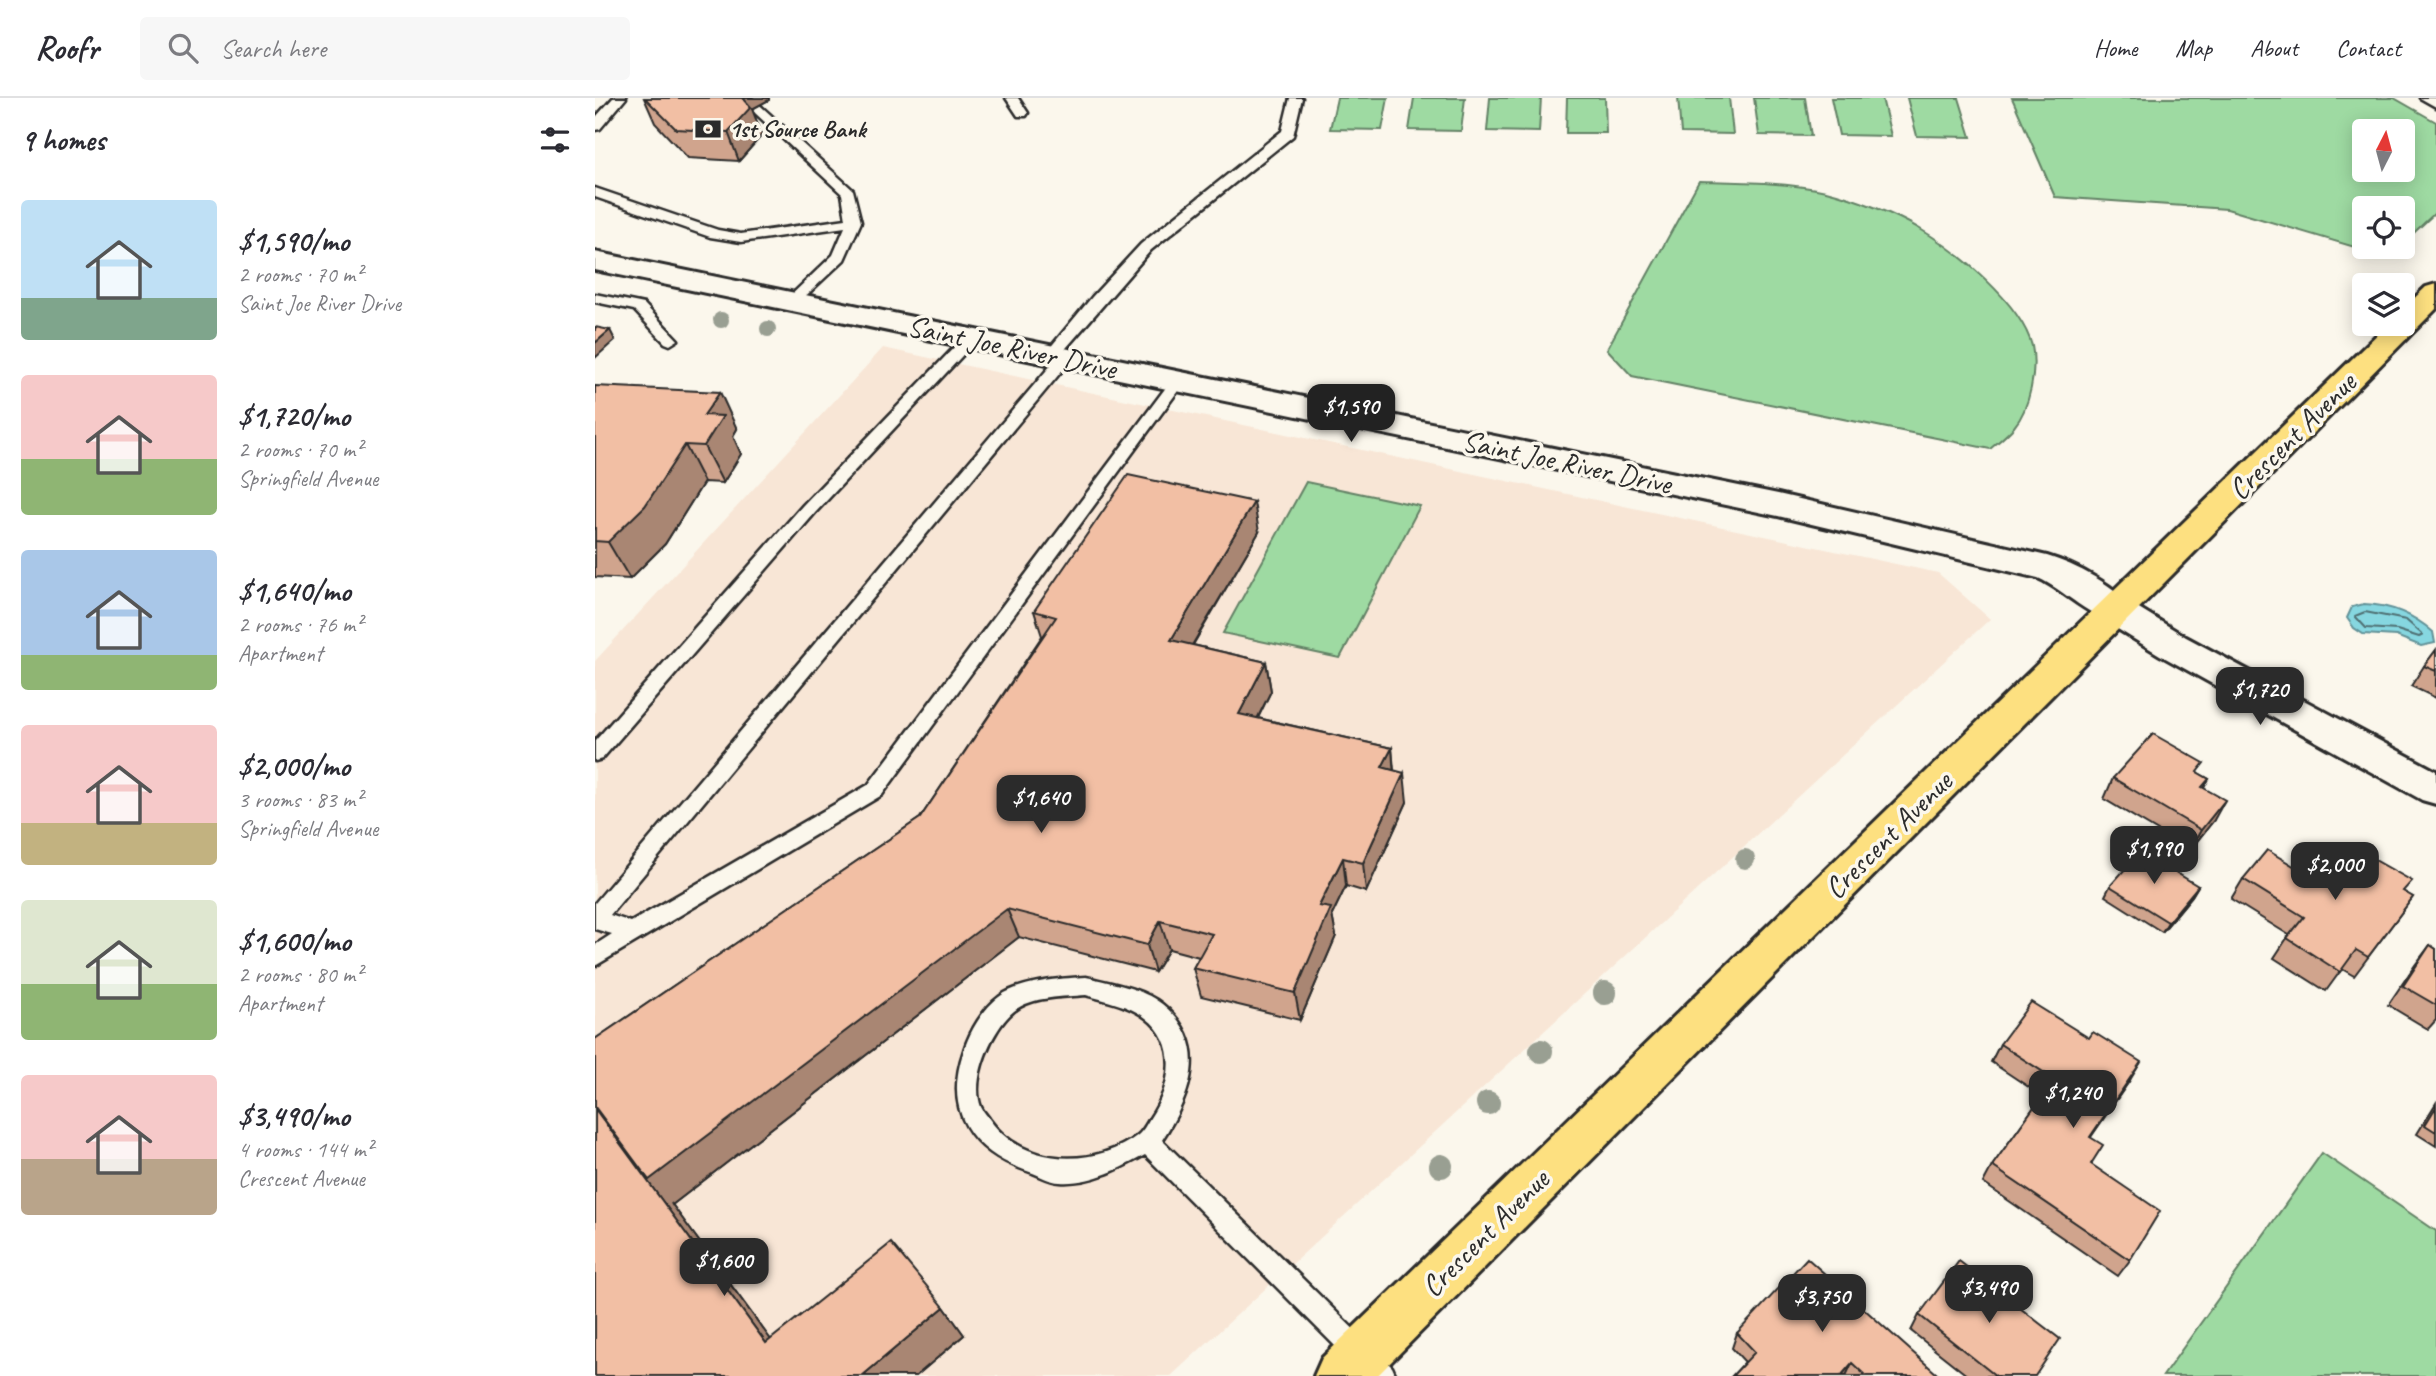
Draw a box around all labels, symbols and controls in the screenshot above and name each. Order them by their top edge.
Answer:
search box [140,17,630,80]
text: Roofr [35,27,98,69]
icon: search [164,29,202,67]
text: Search here [220,32,326,65]
text: Home [2094,33,2137,63]
text: Map [2175,33,2212,63]
text: About [2250,33,2298,63]
text: Contact [2336,33,2401,63]
bank icon: 1st Source Bank [693,114,723,144]
place label: 1st Source Bank [729,114,868,144]
north arrow [2352,119,2415,182]
map controls [2352,119,2415,336]
text: 9 homes [21,121,105,159]
icon: filters [536,121,574,159]
button: locate [2352,196,2415,259]
text: $1,590/mo [238,222,349,260]
icon: home [77,228,161,312]
text: 2 rooms · 70 m² [238,260,362,289]
button: layers [2352,273,2415,336]
text: Saint Joe River Drive [238,289,401,318]
street label: Saint Joe River Drive [904,306,1122,388]
street label: Crescent Avenue [2220,363,2365,508]
pin: $1,590 [1294,384,1408,444]
text: $1,590 [1323,392,1379,421]
text: $1,720/mo [238,397,350,435]
icon: home [77,403,161,487]
street label: Saint Joe River Drive [1459,421,1677,503]
text: 2 rooms · 70 m² [238,435,362,464]
text: Springfield Avenue [238,464,378,493]
text: $1,640/mo [238,572,351,610]
icon: home [77,578,161,662]
text: 2 rooms · 76 m² [238,610,362,639]
text: Apartment [238,639,323,668]
pin: $1,720 [2203,668,2317,727]
text: $1,720 [2232,675,2288,704]
text: $2,000/mo [238,747,350,785]
icon: home [77,753,161,837]
street label: Crescent Avenue [1816,762,1961,907]
pin: $1,640 [984,776,1098,835]
text: $1,640 [1013,783,1069,812]
text: 3 rooms · 83 m² [238,785,362,814]
text: Springfield Avenue [238,814,378,843]
pin: $1,990 [2097,826,2211,886]
text: $1,990 [2126,834,2182,863]
pin: $2,000 [2278,842,2392,902]
text: $2,000 [2307,850,2363,879]
text: $1,600/mo [238,922,351,960]
icon: home [77,928,161,1012]
text: 2 rooms · 80 m² [238,960,362,989]
text: Apartment [238,989,323,1018]
pin: $1,240 [2016,1070,2130,1130]
text: $1,240 [2045,1078,2101,1107]
text: $3,490/mo [238,1097,350,1135]
icon: home [77,1103,161,1187]
text: 4 rooms · 144 m² [238,1135,373,1164]
street label: Crescent Avenue [1413,1160,1558,1305]
text: Crescent Avenue [238,1164,365,1193]
pin: $1,600 [667,1238,781,1298]
text: $1,600 [696,1246,752,1275]
pin: $3,490 [1932,1266,2046,1325]
text: $3,490 [1961,1273,2017,1302]
pin: $3,750 [1765,1274,1879,1334]
text: $3,750 [1794,1282,1850,1311]

